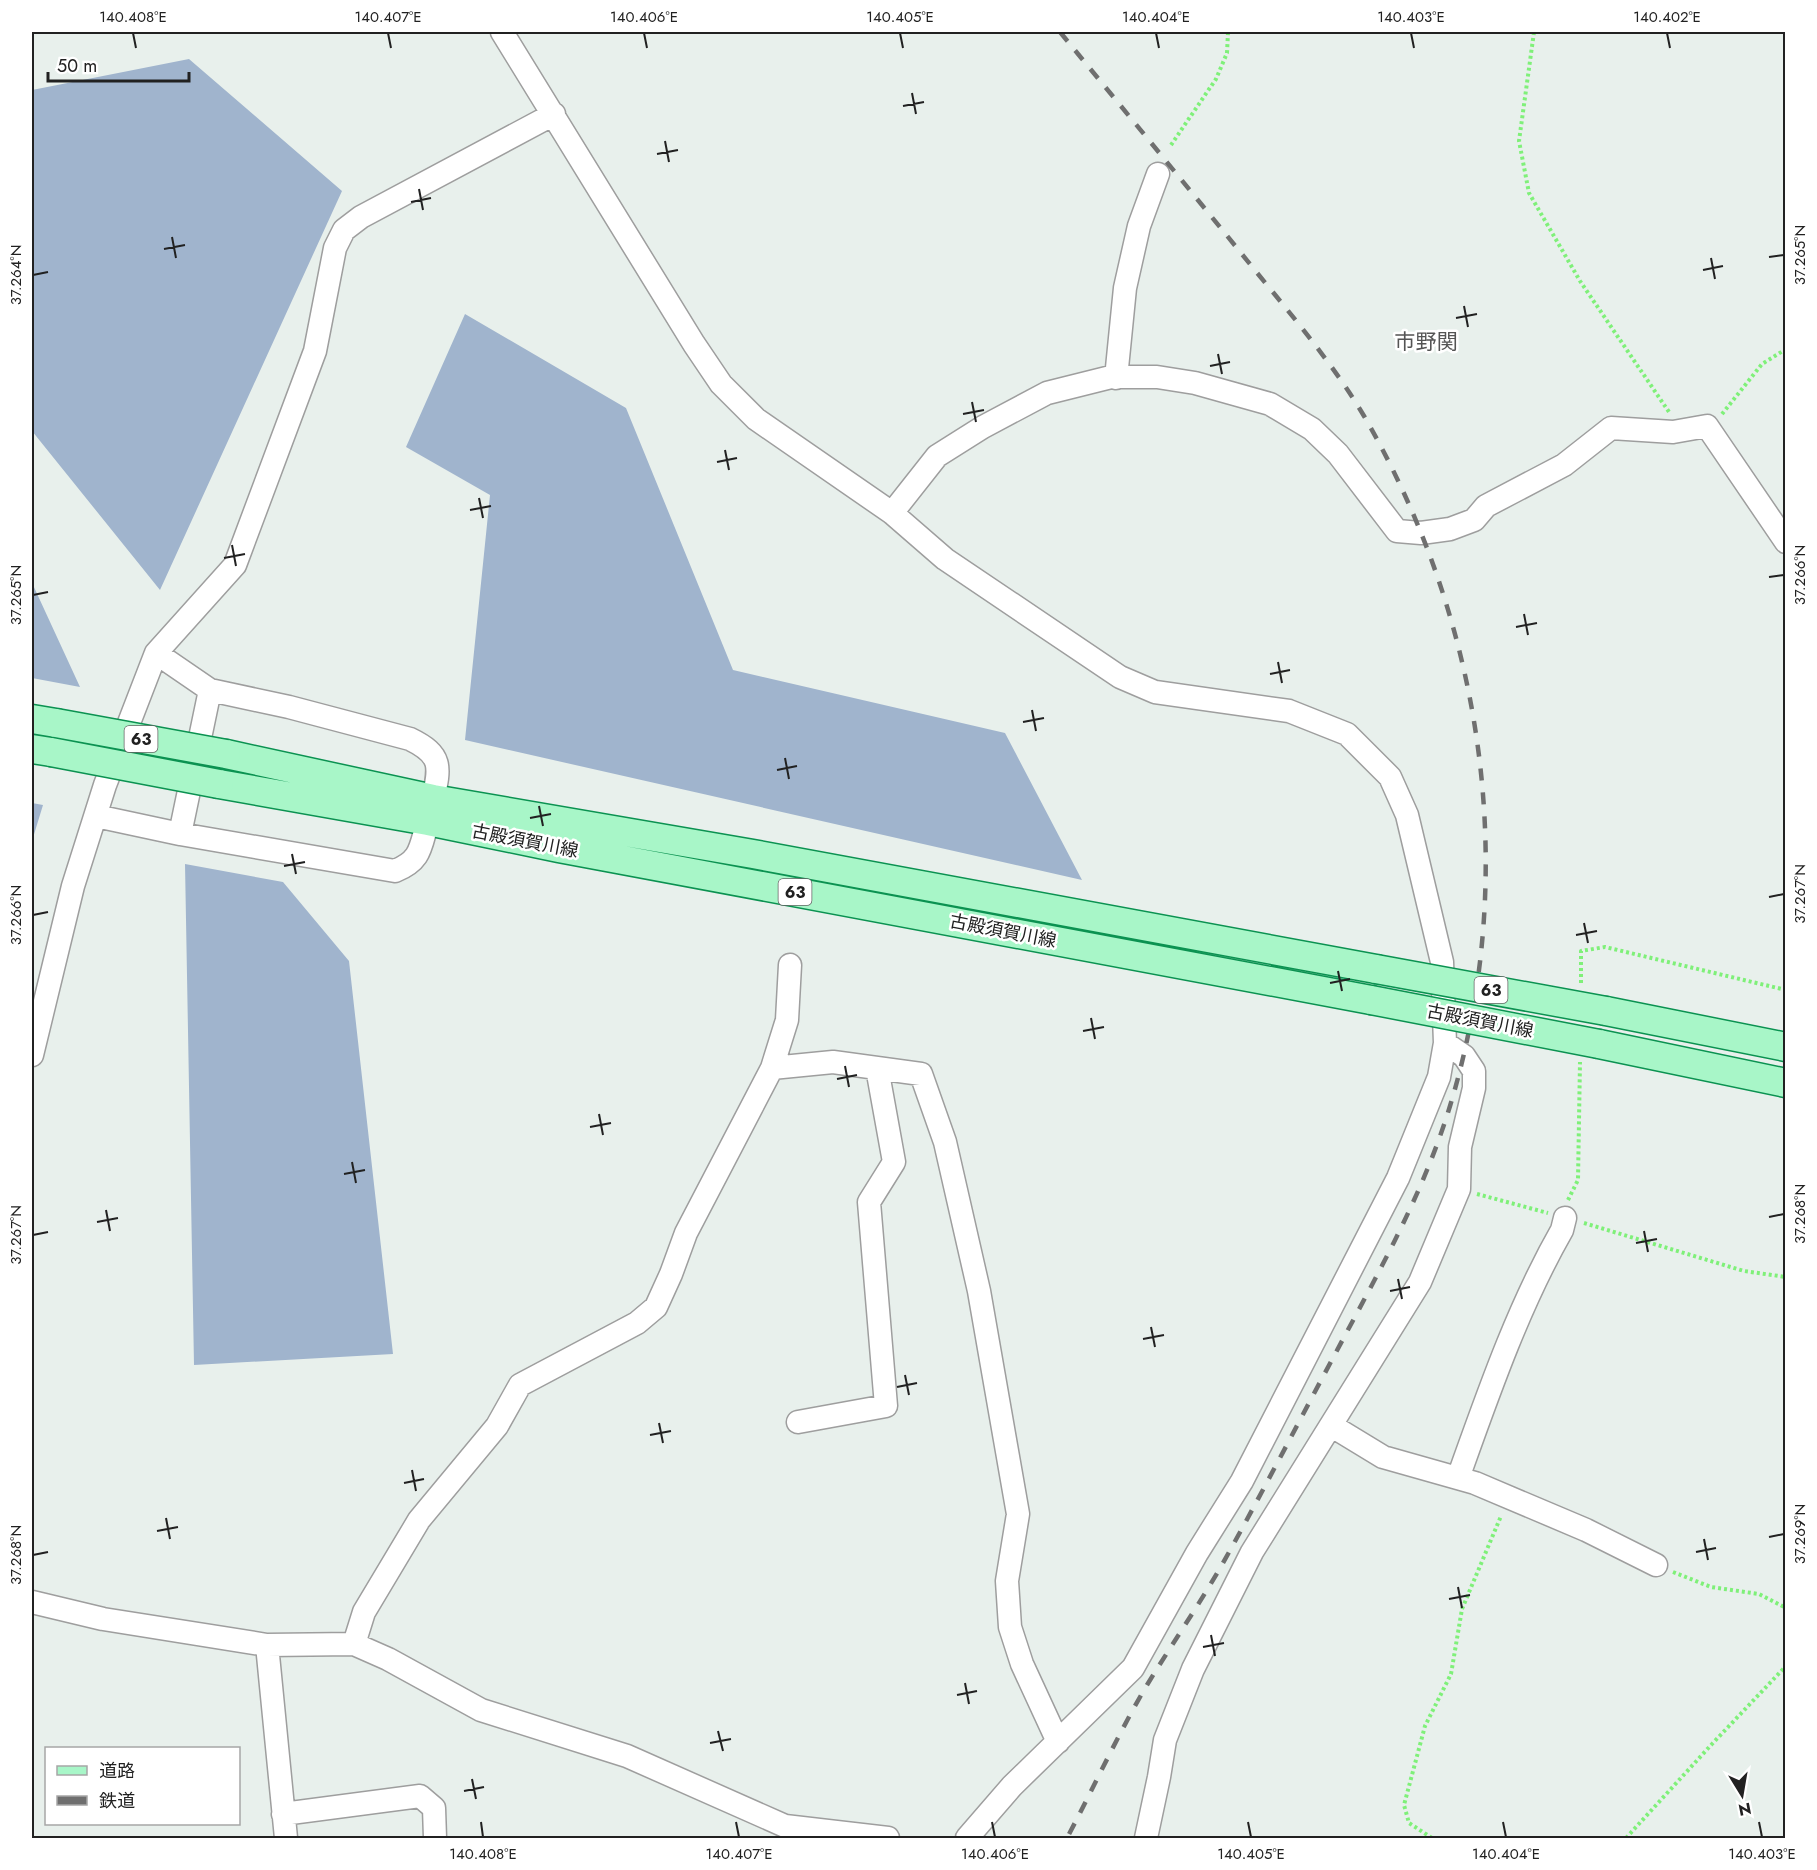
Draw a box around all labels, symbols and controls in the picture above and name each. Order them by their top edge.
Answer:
text: 140.408°E [99,6,167,28]
text: 140.407°E [354,6,422,28]
text: 140.406°E [610,6,678,28]
text: 140.405°E [866,6,934,28]
text: 140.404°E [1122,6,1190,28]
text: 140.403°E [1377,6,1445,28]
text: 140.402°E [1633,6,1701,28]
scale bar [48,45,189,83]
text: 50 m [57,53,97,79]
text: 37.265°N [1789,225,1811,285]
text: 37.264°N [5,245,27,305]
district label: 市野関 [1395,327,1458,357]
text: 37.266°N [1789,545,1811,605]
text: 37.265°N [5,565,27,625]
road number: 63 [124,726,158,752]
street label: 古殿須賀川線 [470,818,580,864]
text: 37.267°N [1789,864,1811,924]
road number: 63 [778,879,812,905]
text: 37.266°N [5,885,27,945]
street label: 古殿須賀川線 [948,908,1058,954]
road number: 63 [1474,977,1508,1003]
street label: 古殿須賀川線 [1425,998,1535,1044]
text: 37.268°N [1789,1184,1811,1244]
text: 37.267°N [5,1205,27,1265]
text: 37.269°N [1789,1504,1811,1564]
text: 37.268°N [5,1525,27,1585]
legend [45,1747,240,1825]
text: 道路 [99,1758,135,1784]
north arrow [1712,1765,1772,1825]
text: 鉄道 [99,1788,135,1814]
text: N [1736,1797,1753,1822]
text: 140.408°E [449,1843,517,1865]
text: 140.407°E [705,1843,773,1865]
text: 140.406°E [961,1843,1029,1865]
text: 140.405°E [1217,1843,1285,1865]
text: 140.404°E [1472,1843,1540,1865]
text: 140.403°E [1728,1843,1796,1865]

